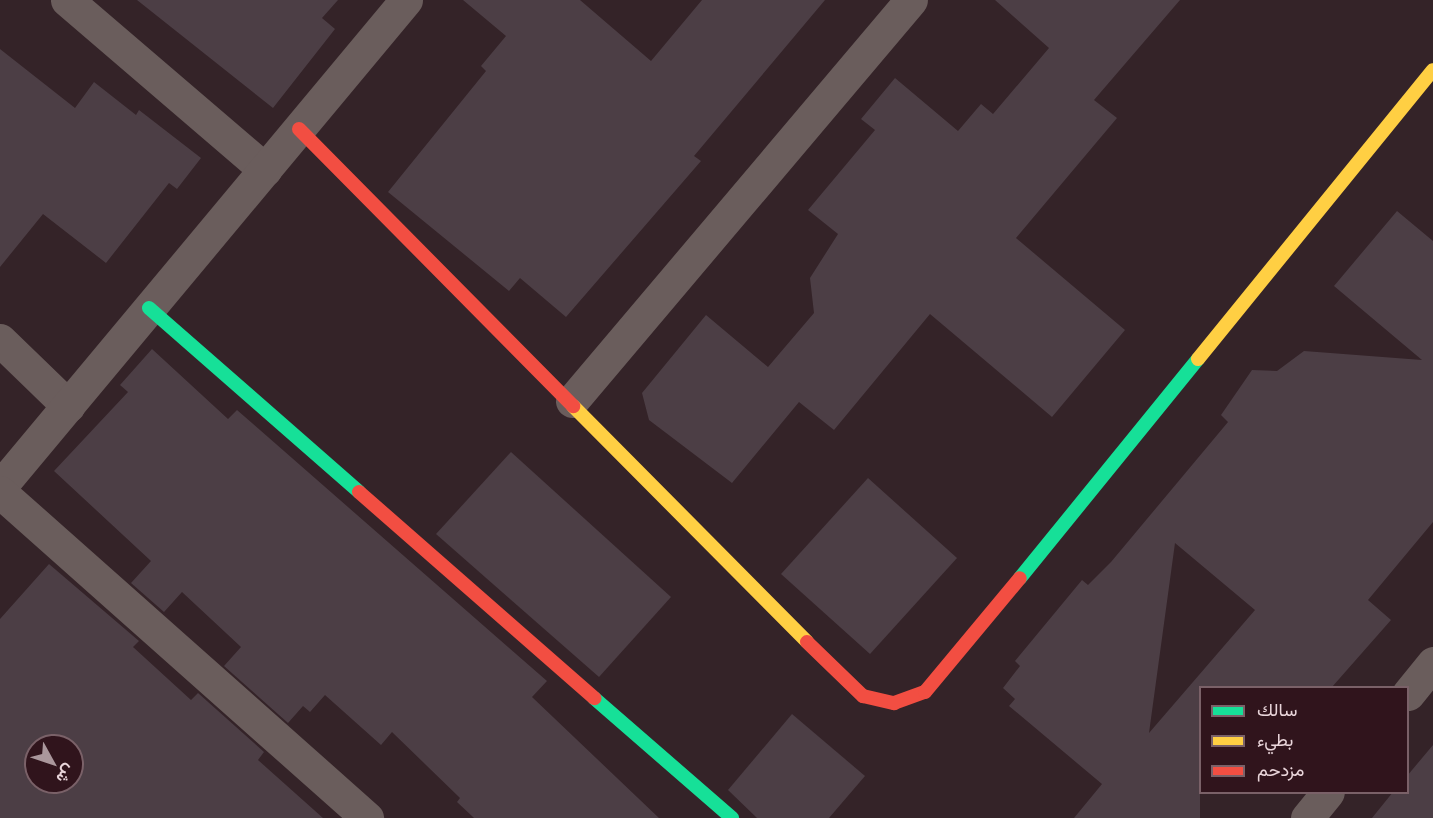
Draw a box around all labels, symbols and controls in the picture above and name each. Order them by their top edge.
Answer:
legend [1199,686,1409,794]
text: سالك [1257,697,1297,721]
text: بطيء [1257,727,1293,751]
north arrow [24,734,84,794]
text: مزدحم [1257,757,1304,781]
text: ش [52,760,81,789]

